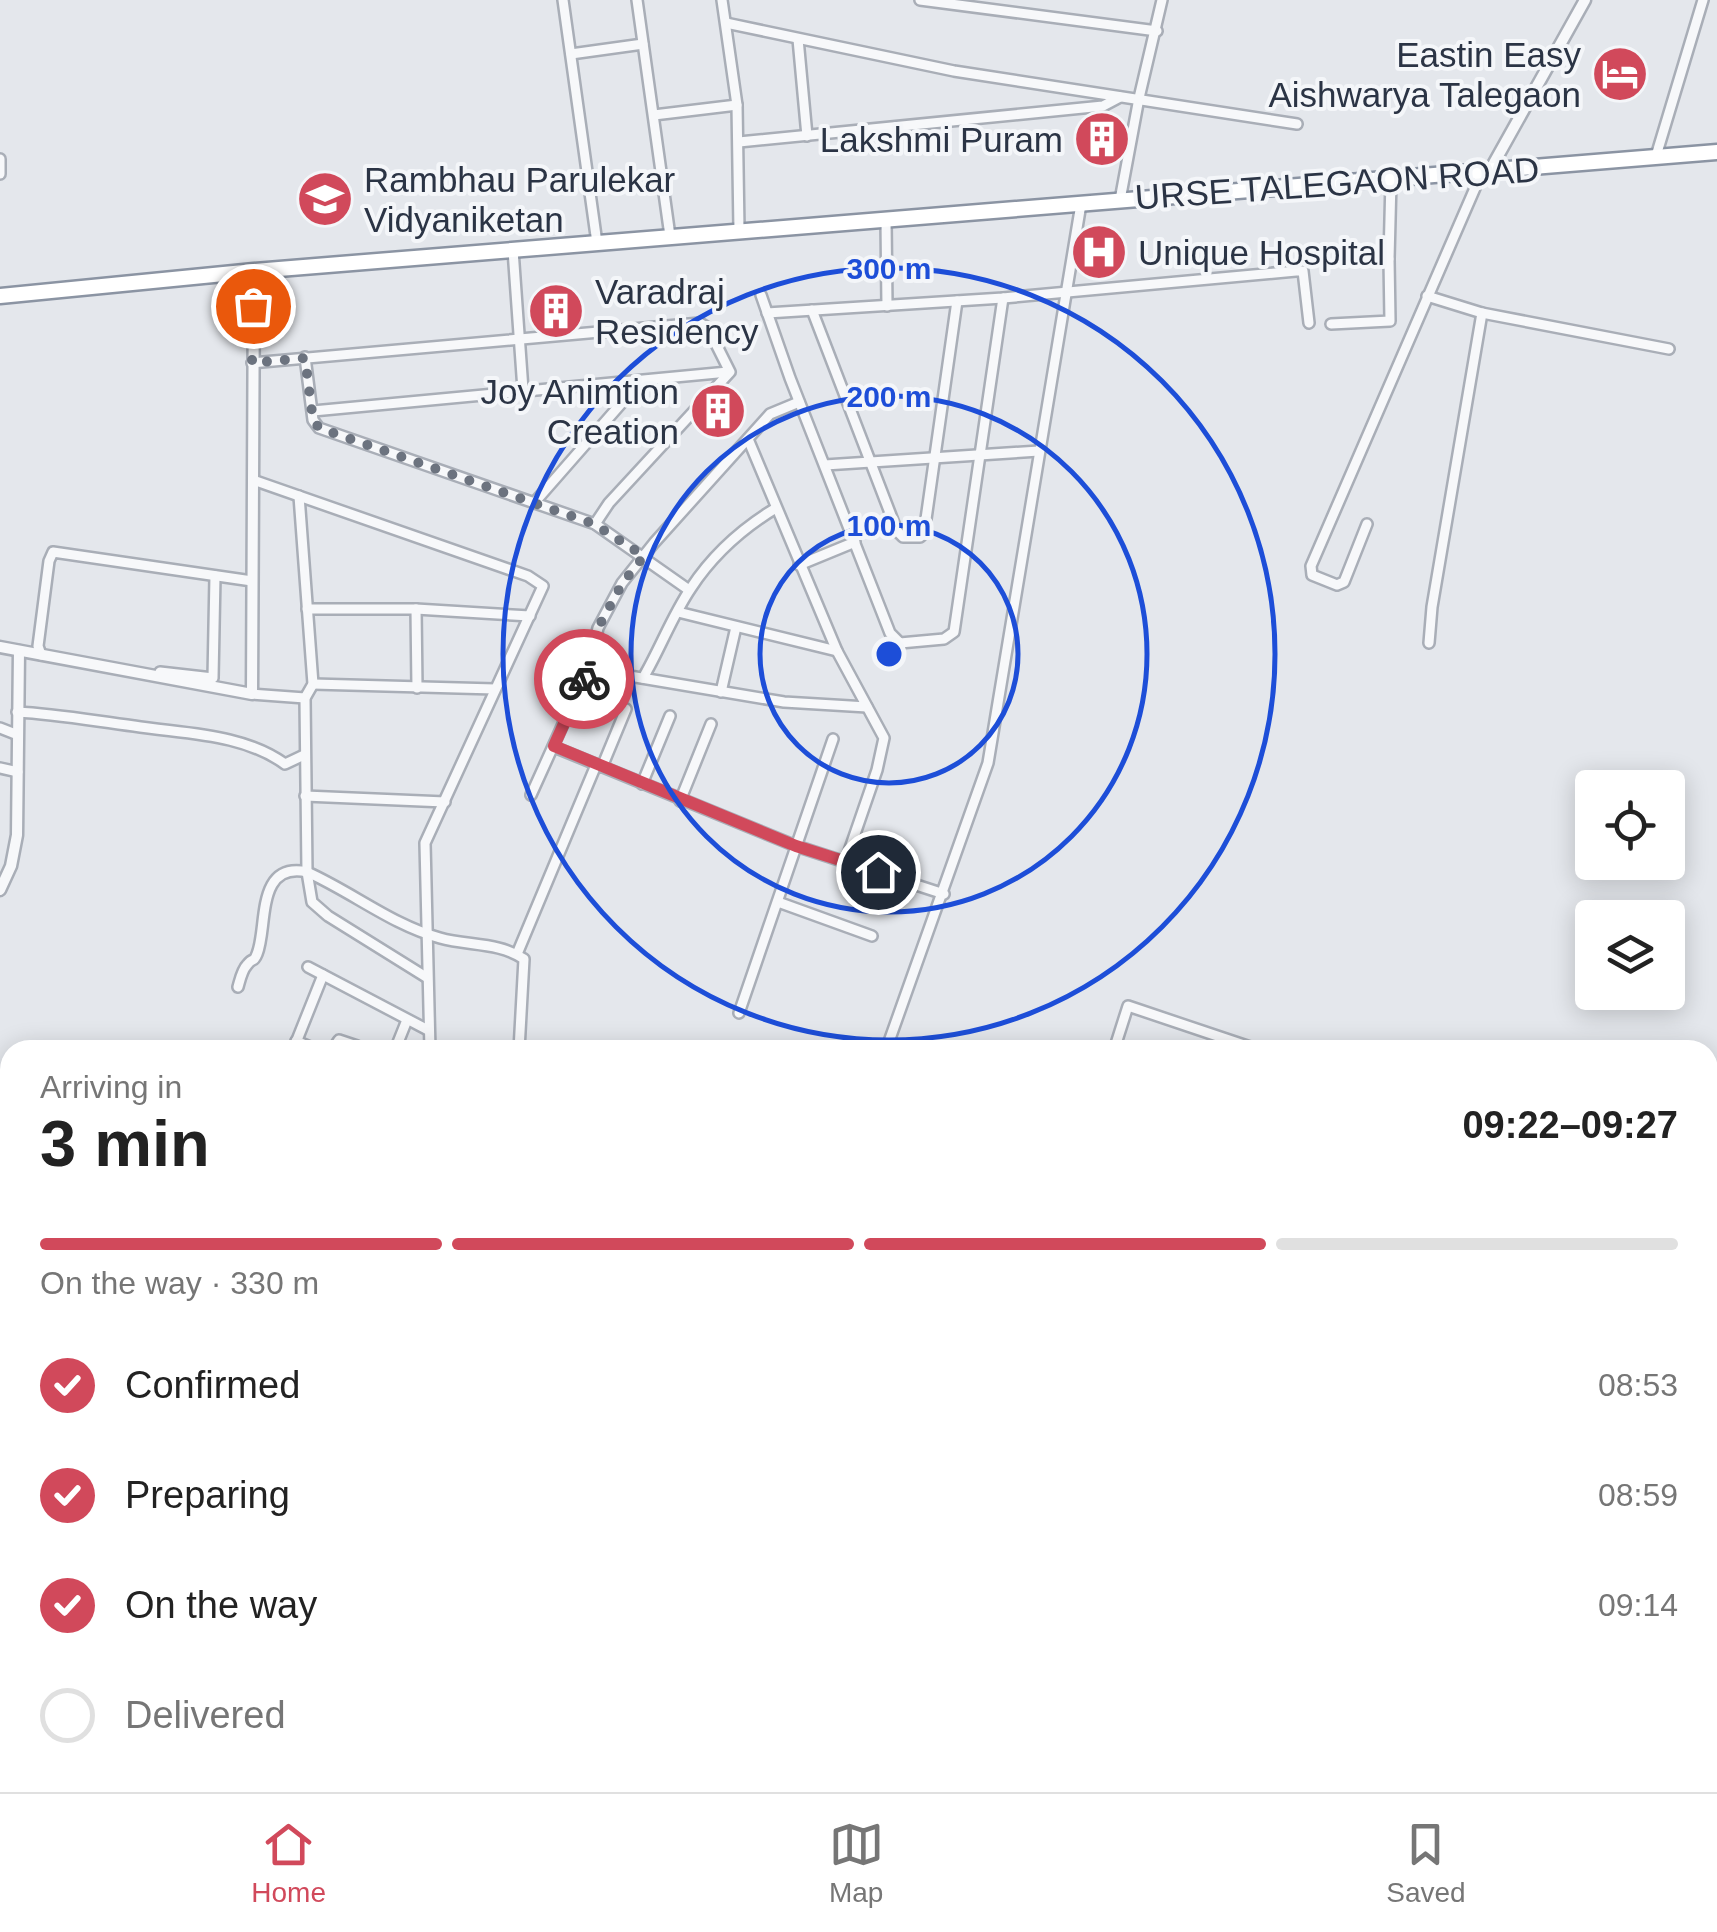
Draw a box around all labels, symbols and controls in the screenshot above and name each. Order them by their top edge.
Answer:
place label: Eastin Easy Aishwarya Talegaon [1268,35,1581,114]
hotel icon: Eastin Easy Aishwarya Talegaon [1590,44,1650,104]
building icon: Lakshmi Puram [1072,109,1132,169]
place label: Lakshmi Puram [820,120,1063,159]
street label: URSE TALEGAON ROAD [1134,149,1540,217]
place label: Rambhau Parulekar Vidyaniketan [364,160,676,239]
school or university icon: Rambhau Parulekar Vidyaniketan [295,169,355,229]
hospital icon: Unique Hospital [1069,222,1129,282]
place label: Unique Hospital [1138,233,1385,272]
text: 300 m [846,252,932,285]
pin [211,264,296,349]
place label: Varadraj Residency [595,272,759,351]
icon: bag [226,279,281,334]
building icon: Varadraj Residency [526,281,586,341]
place label: Joy Animtion Creation [481,372,679,451]
text: 200 m [846,380,932,413]
building icon: Joy Animtion Creation [688,381,748,441]
text: 100 m [846,509,932,542]
courier [534,629,634,729]
centre of rings [871,636,907,672]
icon: bike [557,652,612,707]
map controls [1575,770,1685,1010]
button: locate [1575,770,1685,880]
pin [836,830,921,915]
icon: home [851,845,906,900]
button: layers [1575,900,1685,1010]
text: Arriving in [40,1069,182,1105]
text: 09:22–09:27 [1462,1104,1678,1146]
text: 3 min [40,1107,210,1180]
text: On the way · 330 m [40,1265,319,1301]
icon: check [40,1358,95,1413]
text: Confirmed [125,1364,300,1406]
text: 08:53 [1598,1367,1678,1403]
icon: check [40,1468,95,1523]
text: Preparing [125,1474,290,1516]
text: 08:59 [1598,1477,1678,1513]
icon: check [40,1578,95,1633]
text: On the way [125,1584,317,1626]
text: 09:14 [1598,1587,1678,1623]
text: Delivered [125,1694,286,1736]
tab: Home [251,1817,326,1909]
tab: Map [829,1817,884,1909]
tab: Saved [1386,1817,1466,1909]

